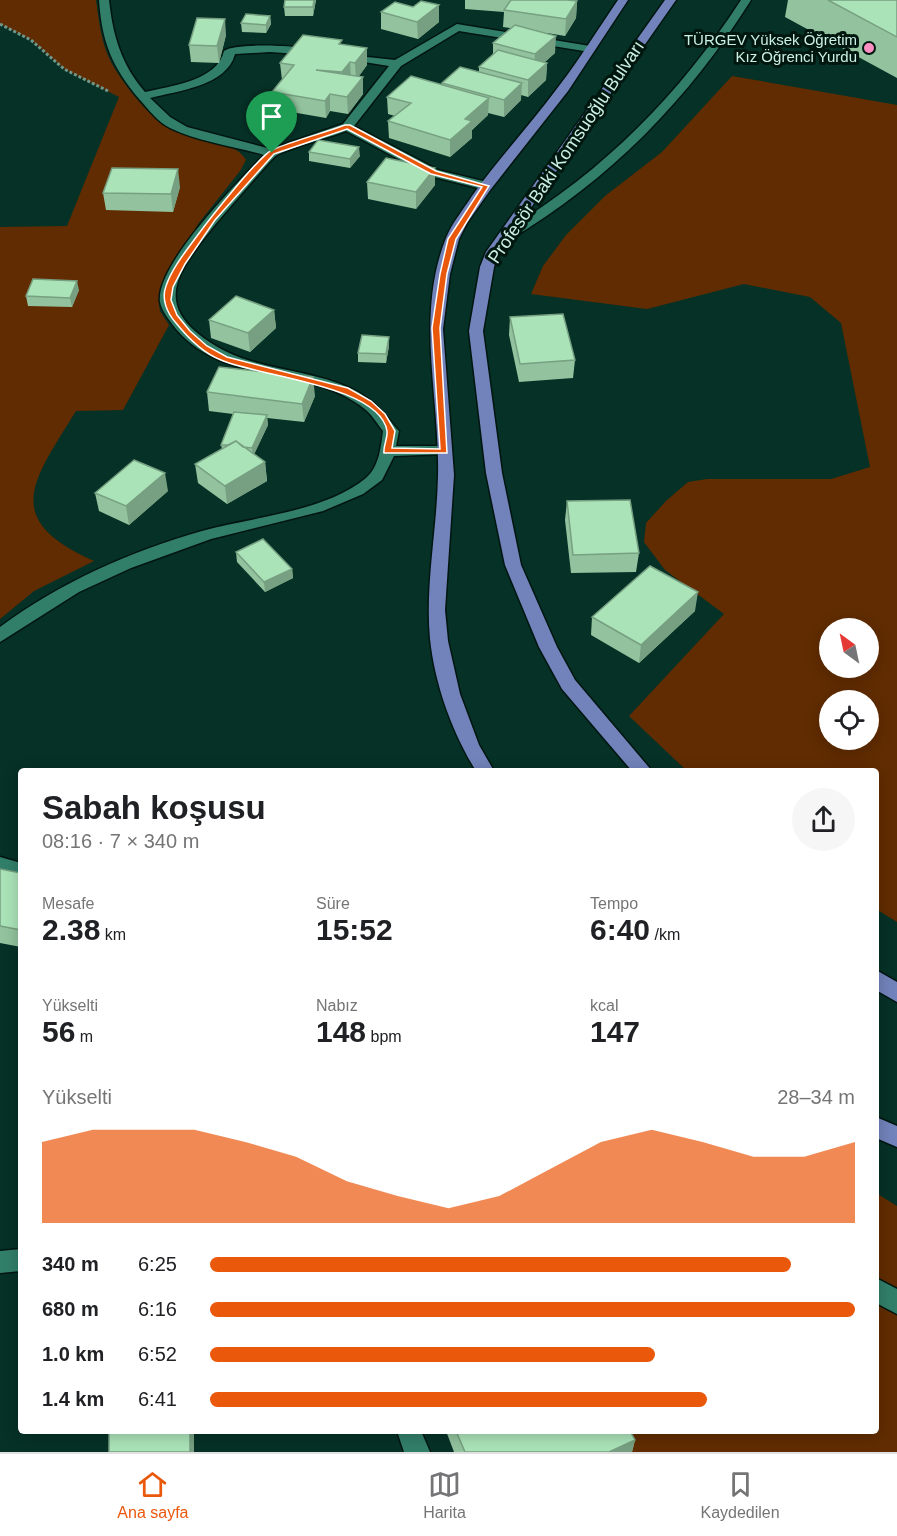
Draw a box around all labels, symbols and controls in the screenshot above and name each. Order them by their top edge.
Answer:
place label: TÜRGEV Yüksek Öğretim Kız Öğrenci Yurdu [684,31,857,65]
street label: Profesör Baki Komsuoğlu Bulvarı [484,37,648,267]
marker: TÜRGEV Yüksek Öğretim Kız Öğrenci Yurdu [862,41,876,55]
pin [246,91,297,153]
icon: arrive [255,100,288,133]
north arrow [819,618,879,678]
map controls [819,618,879,750]
button: locate [819,690,879,750]
button: share [792,788,855,851]
text: Sabah koşusu [42,789,266,826]
text: 08:16 · 7 × 340 m [42,830,199,852]
text: Mesafe [42,895,94,912]
text: Süre [316,895,350,912]
text: Tempo [590,895,638,912]
text: 2.38 [42,913,100,946]
text: 15:52 [316,913,393,946]
text: 6:40 [590,913,650,946]
text: km [100,926,126,943]
text: /km [650,926,680,943]
text: Yükselti [42,997,98,1014]
text: Nabız [316,997,358,1014]
text: kcal [590,997,618,1014]
text: 56 [42,1015,75,1048]
text: 148 [316,1015,366,1048]
text: 147 [590,1015,640,1048]
text: m [75,1028,93,1045]
text: bpm [366,1028,402,1045]
text: Yükselti [42,1086,112,1108]
text: 28–34 m [777,1086,855,1108]
text: 340 m [42,1253,99,1275]
text: 6:25 [138,1253,177,1275]
text: 680 m [42,1298,99,1320]
text: 6:16 [138,1298,177,1320]
text: 1.0 km [42,1343,104,1365]
text: 6:52 [138,1343,177,1365]
text: 1.4 km [42,1388,104,1410]
text: 6:41 [138,1388,177,1410]
tab: Ana sayfa [117,1468,188,1522]
tab: Harita [423,1468,466,1522]
tab: Kaydedilen [700,1468,780,1522]

